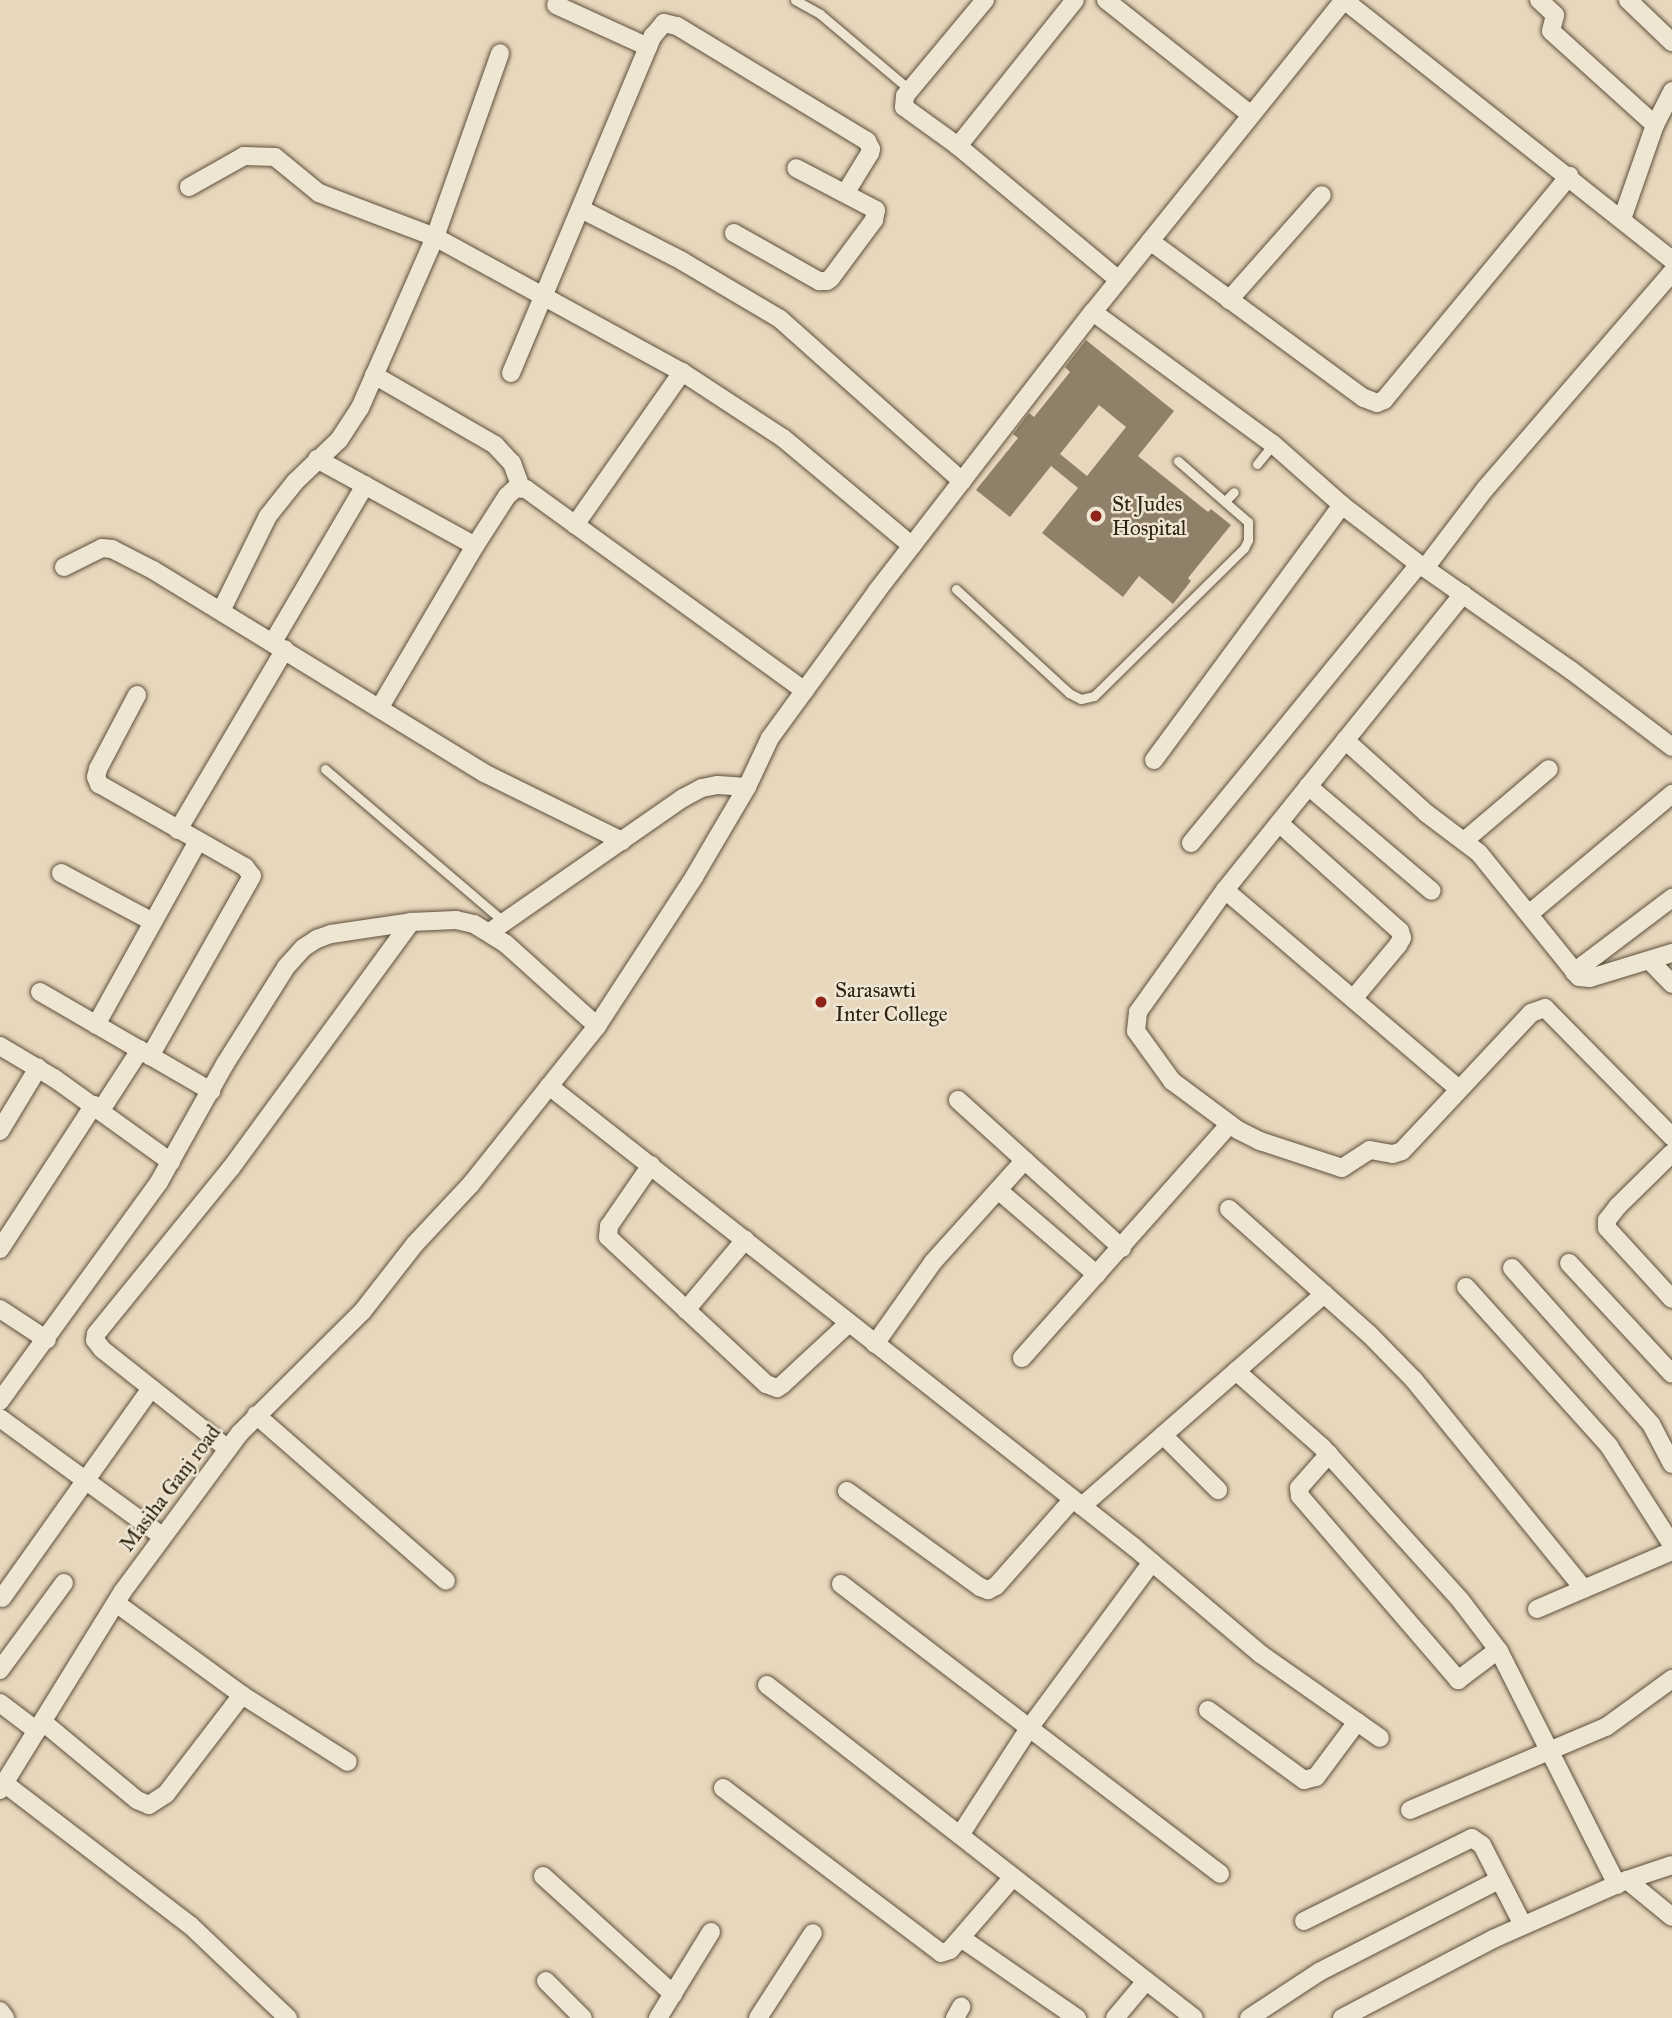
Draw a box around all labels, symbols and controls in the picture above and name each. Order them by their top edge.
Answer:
place label: St Judes Hospital [1112,491,1186,541]
marker: St Judes Hospital [1086,506,1106,526]
place label: Sarasawti Inter College [835,977,947,1027]
marker: Sarasawti Inter College [813,994,829,1010]
street label: Masiha Ganj road [114,1420,226,1556]

